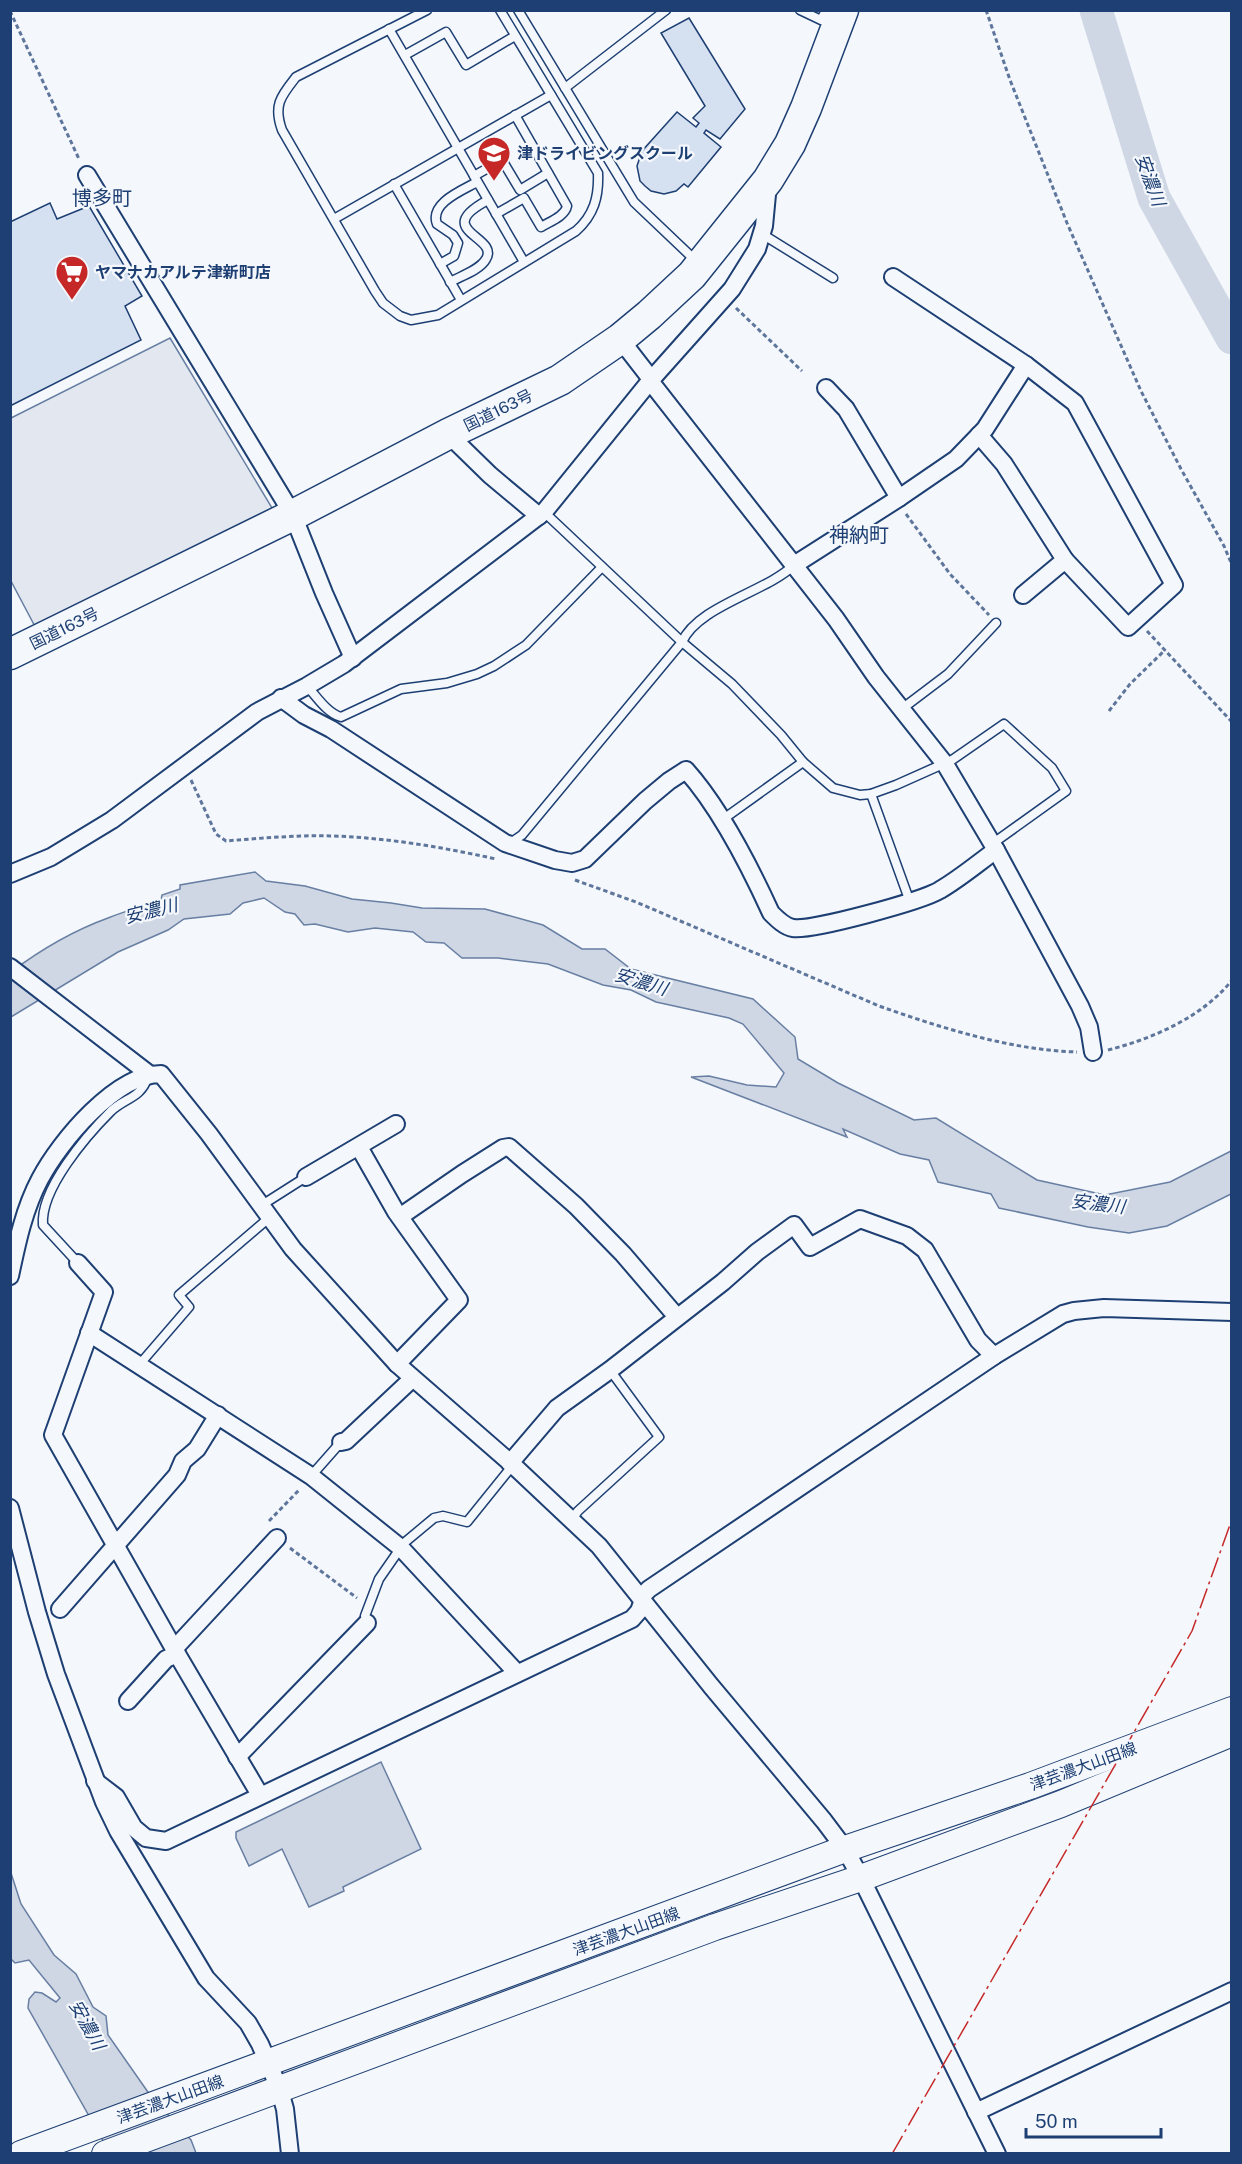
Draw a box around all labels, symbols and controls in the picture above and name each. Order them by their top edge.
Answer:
school or university icon: 津ドライビングスクール [476,135,512,182]
place label: 津ドライビングスクール [517,144,693,163]
water label: 安濃川 [1131,151,1170,211]
district label: 博多町 [72,186,132,210]
supermarket icon: ヤマナカアルテ津新町店 [54,254,90,301]
place label: ヤマナカアルテ津新町店 [95,263,271,282]
street label: 国道163号 [461,386,536,435]
district label: 神納町 [829,523,889,547]
street label: 国道163号 [27,604,102,653]
water label: 安濃川 [122,893,182,927]
water label: 安濃川 [612,964,672,1000]
water label: 安濃川 [1070,1190,1128,1217]
street label: 津芸濃大山田線 [1027,1738,1139,1795]
street label: 津芸濃大山田線 [570,1903,682,1960]
water label: 安濃川 [65,1996,111,2055]
street label: 津芸濃大山田線 [114,2071,226,2128]
scale bar [1026,2101,1161,2139]
text: 50 m [1035,2111,1078,2132]

